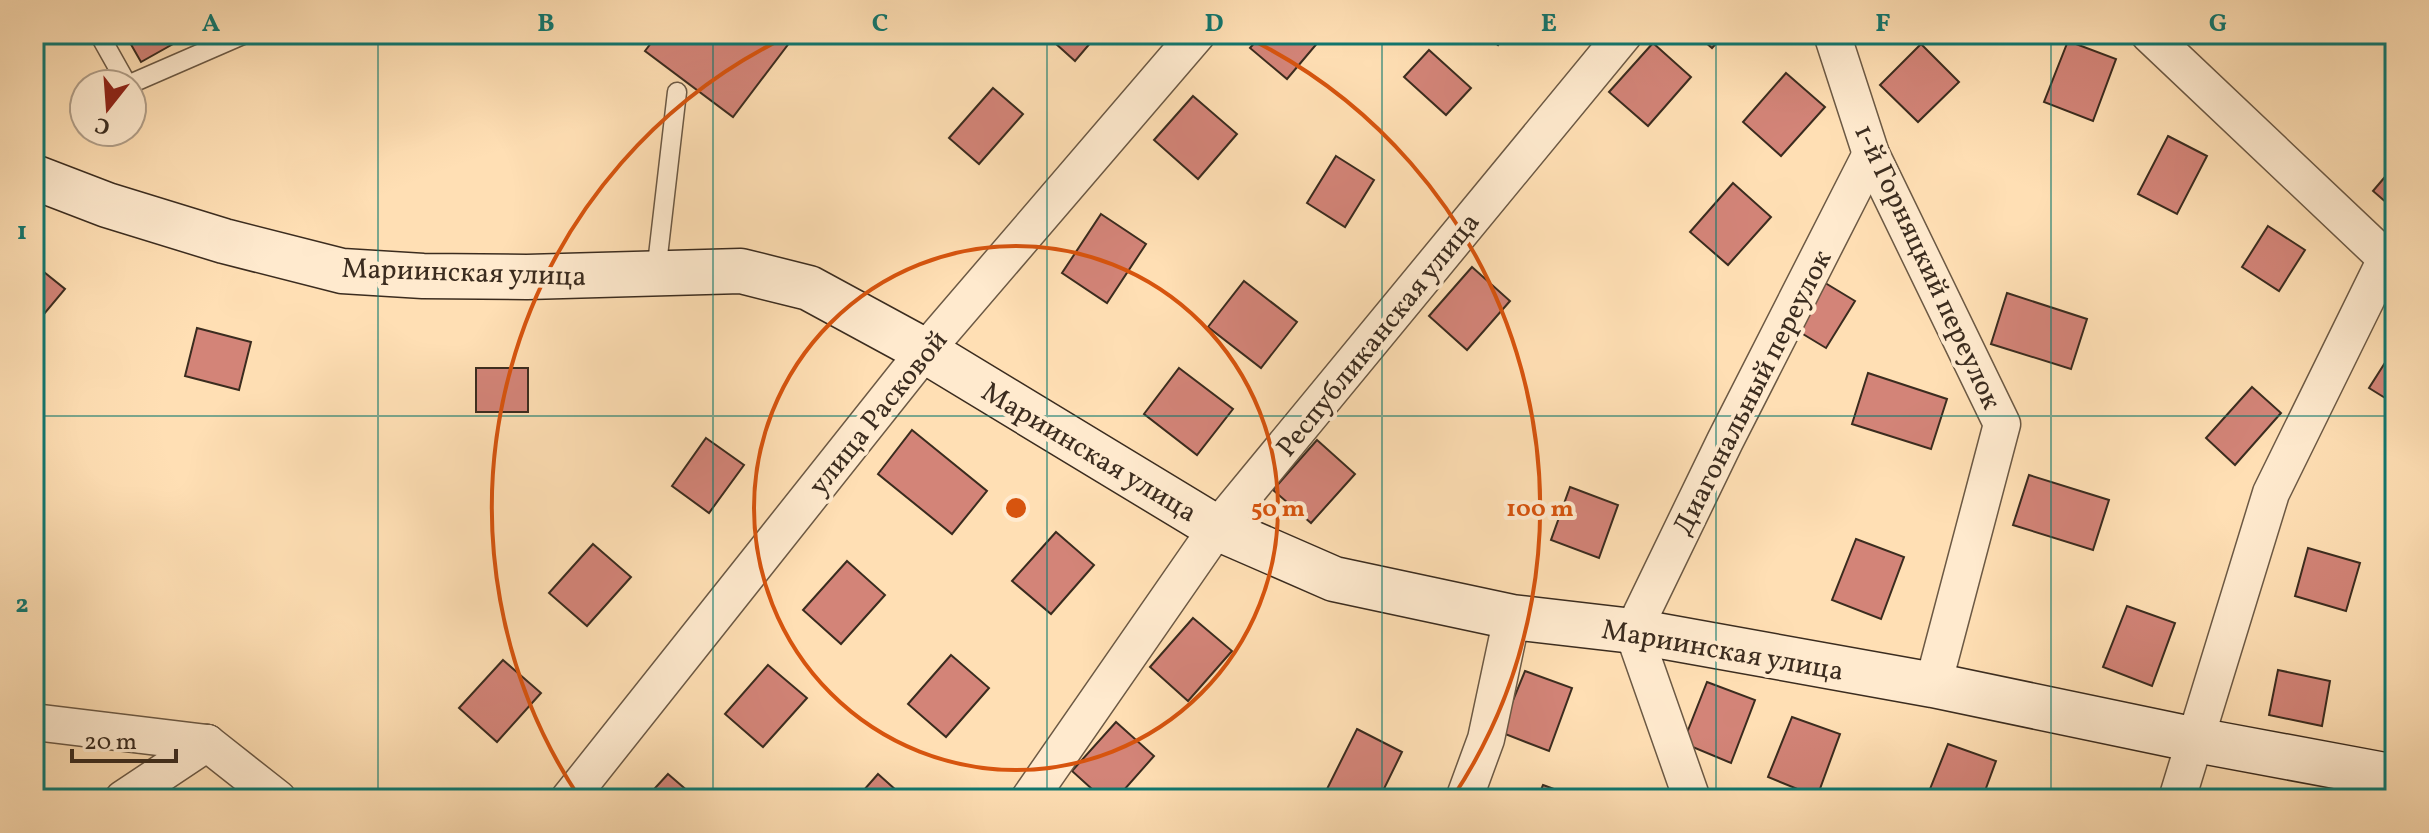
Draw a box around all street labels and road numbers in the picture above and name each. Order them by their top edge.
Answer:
street label: 1-й Горняцкий переулок [1843,118,2010,416]
street label: Республиканская улица [1268,205,1490,466]
street label: Диагональный переулок [1664,244,1842,543]
street label: Мариинская улица [341,250,587,297]
street label: улица Расковой [800,323,958,504]
street label: Мариинская улица [974,373,1204,533]
street label: Мариинская улица [1599,611,1847,692]

